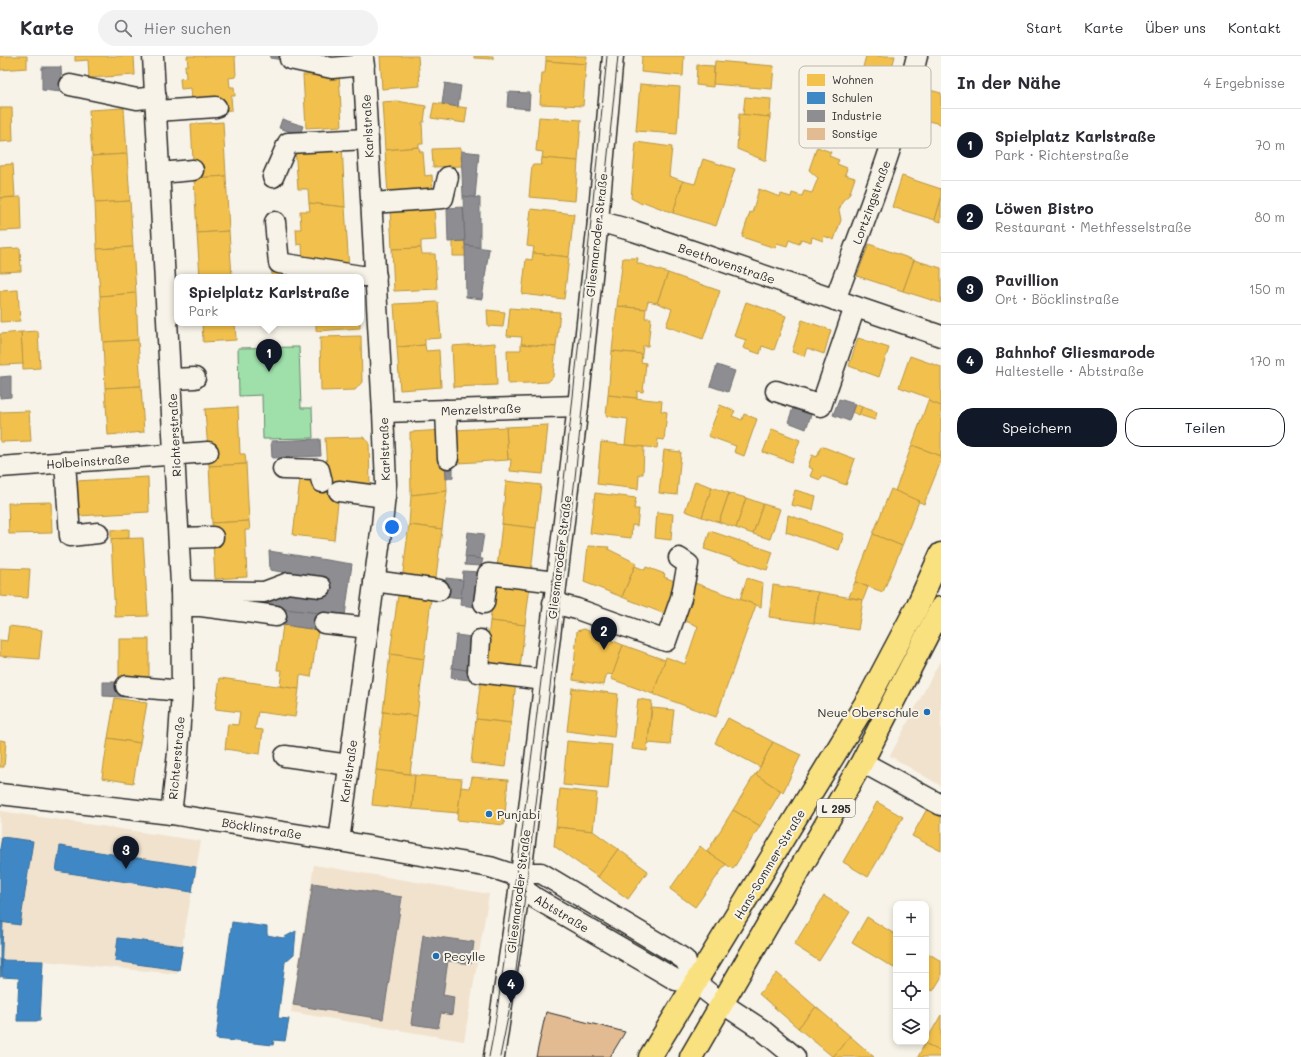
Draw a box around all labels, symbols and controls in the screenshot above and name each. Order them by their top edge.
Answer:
search box [98,10,378,46]
text: Karte [20,15,74,40]
icon: search [112,17,134,39]
text: Hier suchen [144,18,231,38]
text: Start [1026,18,1062,37]
text: Karte [1084,18,1123,37]
text: Über uns [1145,18,1206,37]
text: Kontakt [1228,18,1281,37]
legend [799,66,931,148]
text: In der Nähe [957,71,1061,93]
text: Wohnen [832,72,873,87]
text: 4 Ergebnisse [1204,74,1285,91]
text: Schulen [832,90,873,105]
street label: Karlstraße [357,94,377,158]
text: Industrie [832,108,882,123]
text: Sonstige [832,126,878,141]
text: Spielplatz Karlstraße [995,126,1156,146]
text: 1 [967,136,973,153]
text: 70 m [1255,136,1285,153]
text: Park · Richterstraße [995,146,1129,163]
street label: Lortzingstraße [848,158,894,246]
street label: Gliesmaroder Straße [582,172,610,298]
text: Löwen Bistro [995,198,1094,218]
text: 2 [966,208,974,225]
text: 80 m [1255,208,1285,225]
text: Restaurant · Methfesselstraße [995,218,1192,235]
street label: Beethovenstraße [676,239,778,287]
text: Pavillion [995,270,1059,290]
popup [174,274,364,326]
text: 3 [966,280,974,297]
text: 150 m [1249,280,1285,297]
text: Spielplatz Karlstraße [189,282,349,302]
text: Ort · Böcklinstraße [995,290,1119,307]
text: Park [189,302,218,319]
pin: 1 [256,339,282,372]
text: Bahnhof Gliesmarode [995,342,1155,362]
text: 4 [966,352,974,369]
text: 170 m [1249,352,1285,369]
text: Haltestelle · Abtstraße [995,362,1144,379]
street label: Richterstraße [164,393,184,477]
street label: Menzelstraße [441,400,521,418]
button: Speichern [957,408,1117,447]
button: Teilen [1125,408,1285,447]
street label: Karlstraße [375,417,393,481]
street label: Holbeinstraße [46,450,130,472]
street label: Gliesmaroder Straße [543,494,575,620]
your location [382,517,402,537]
pin: 2 [591,617,617,650]
place label: Neue Oberschule [818,704,919,720]
marker: Neue Oberschule [922,707,932,717]
street label: Richterstraße [164,716,188,800]
street label: Karlstraße [336,738,360,804]
road number: L 295 [817,799,855,817]
place label: Punjabi [497,806,540,822]
street label: Hans-Sommer-Straße [730,806,808,922]
marker: Punjabi [484,809,494,819]
street label: Böcklinstraße [221,814,303,842]
street label: Gliesmaroder Straße [502,828,534,954]
pin: 3 [113,836,139,869]
street label: Abtstraße [532,890,592,936]
map controls [893,901,929,1045]
button: + [893,901,929,937]
button: − [893,937,929,973]
place label: Pecylle [444,948,486,964]
marker: Pecylle [431,951,441,961]
pin: 4 [498,970,524,1003]
button: locate [893,973,929,1009]
button: layers [893,1009,929,1045]

